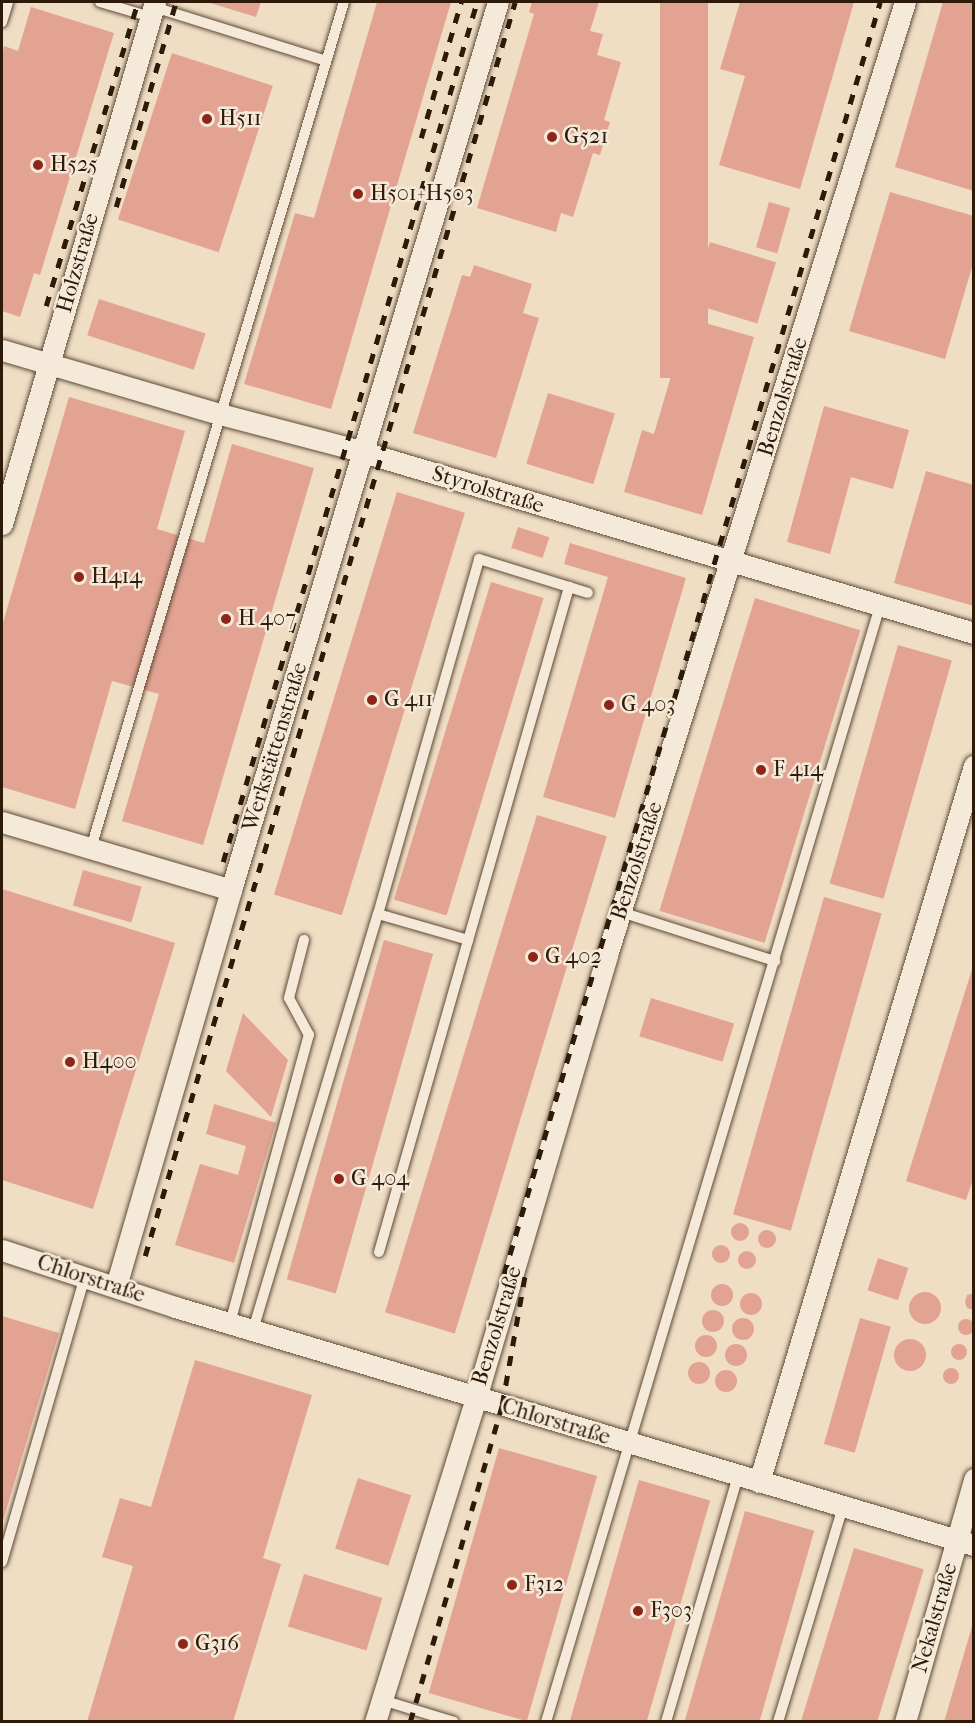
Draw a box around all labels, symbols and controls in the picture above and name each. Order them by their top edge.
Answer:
place label: H511 [219,106,262,132]
marker: H511 [200,112,214,126]
place label: G521 [564,124,608,150]
marker: G521 [545,130,559,144]
place label: H525 [50,152,98,178]
marker: H525 [31,158,45,172]
place label: H501+H503 [370,181,473,207]
marker: H501+H503 [351,187,365,201]
street label: Holzstraße [51,210,105,316]
street label: Benzolstraße [752,334,814,460]
street label: Styrolstraße [429,460,547,520]
place label: H414 [91,564,142,590]
marker: H414 [72,570,86,584]
place label: H 407 [238,606,296,632]
marker: H 407 [219,612,233,626]
street label: Werkstättenstraße [237,659,313,835]
place label: G 411 [384,687,433,713]
place label: G 403 [621,692,675,718]
marker: G 411 [365,693,379,707]
marker: G 403 [602,698,616,712]
place label: F 414 [773,757,823,783]
marker: F 414 [754,763,768,777]
street label: Benzolstraße [605,798,669,924]
place label: G 402 [545,944,602,970]
marker: G 402 [526,950,540,964]
place label: H400 [82,1049,137,1075]
marker: H400 [63,1055,77,1069]
place label: G 404 [351,1166,409,1192]
marker: G 404 [332,1172,346,1186]
street label: Chlorstraße [34,1249,148,1309]
street label: Benzolstraße [466,1263,528,1389]
street label: Chlorstraße [499,1393,613,1451]
street label: Nekalstraße [907,1560,963,1676]
place label: F312 [524,1572,564,1598]
marker: F312 [505,1578,519,1592]
place label: F303 [650,1598,692,1624]
marker: F303 [631,1604,645,1618]
place label: G316 [195,1631,239,1657]
marker: G316 [176,1637,190,1651]

